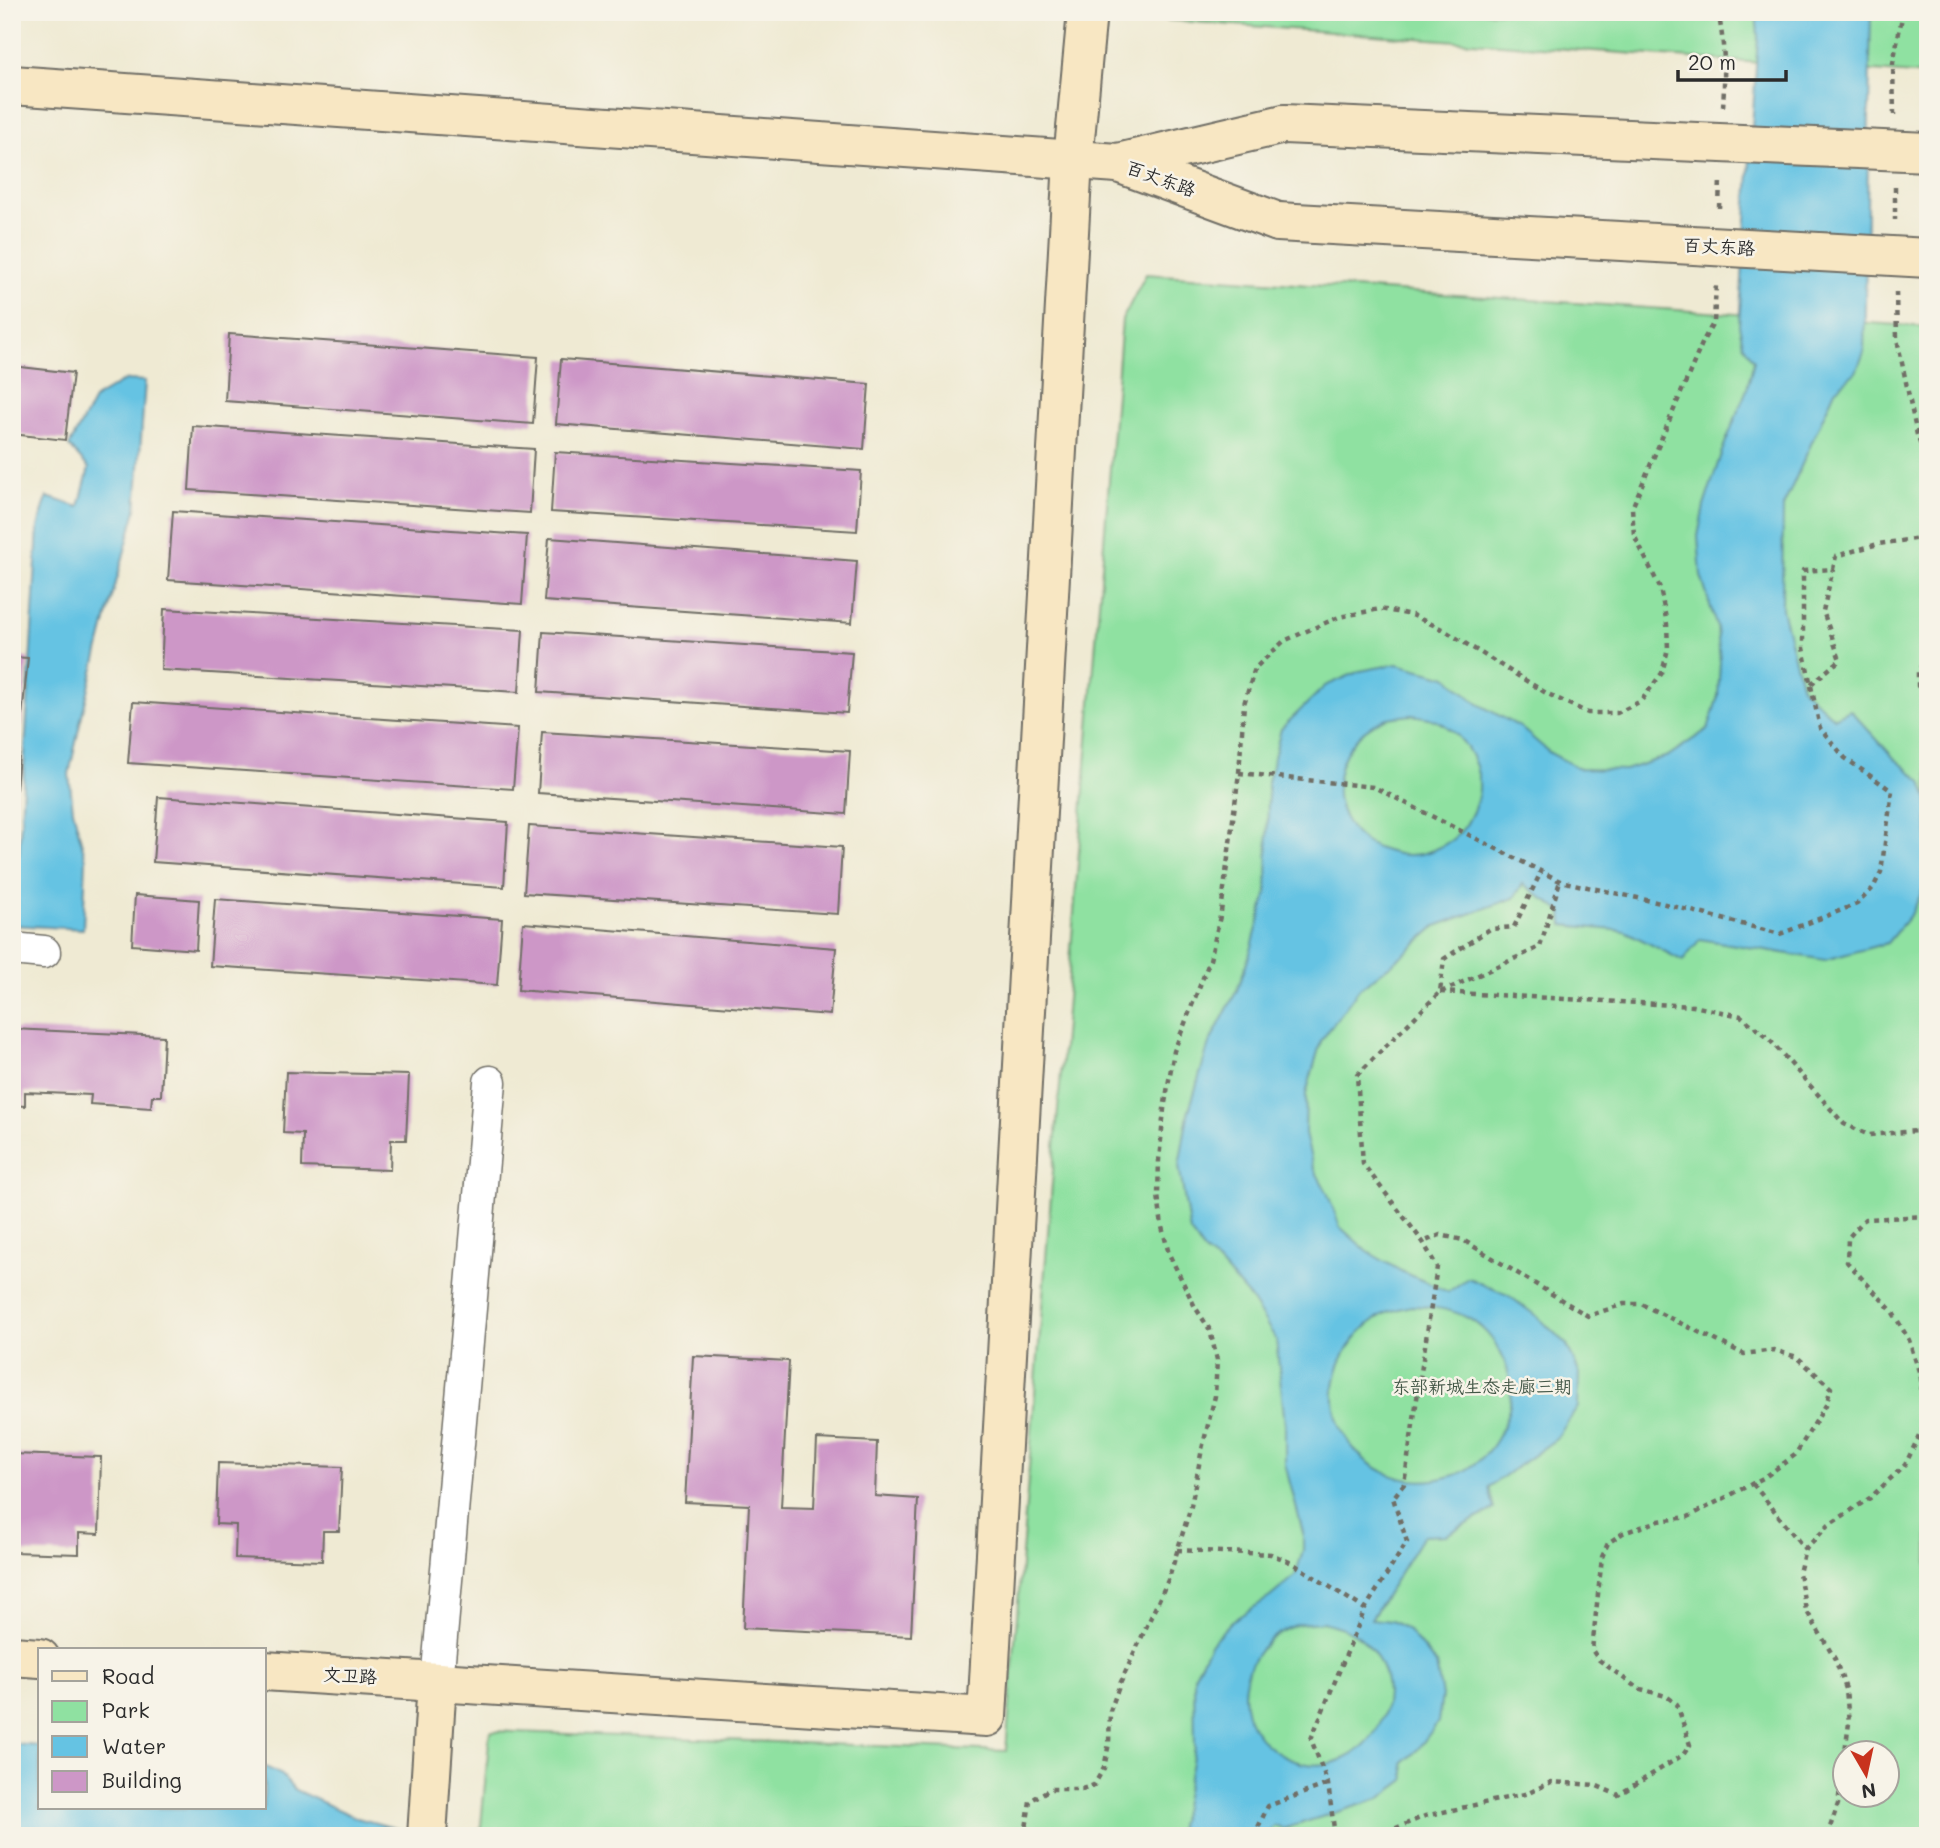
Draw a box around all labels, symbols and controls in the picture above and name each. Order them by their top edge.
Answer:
scale bar [1678,38,1786,82]
text: 20 m [1688,48,1736,75]
street label: 百丈东路 [1123,154,1199,202]
street label: 百丈东路 [1682,232,1756,260]
park label: 东部新城生态走廊三期 [1392,1374,1572,1398]
legend [38,1648,266,1810]
text: Road [102,1662,154,1689]
street label: 文卫路 [322,1662,378,1688]
text: Park [102,1696,150,1723]
text: Water [102,1732,166,1759]
north arrow [1832,1740,1902,1810]
text: Building [102,1766,182,1793]
text: N [1860,1778,1878,1805]

